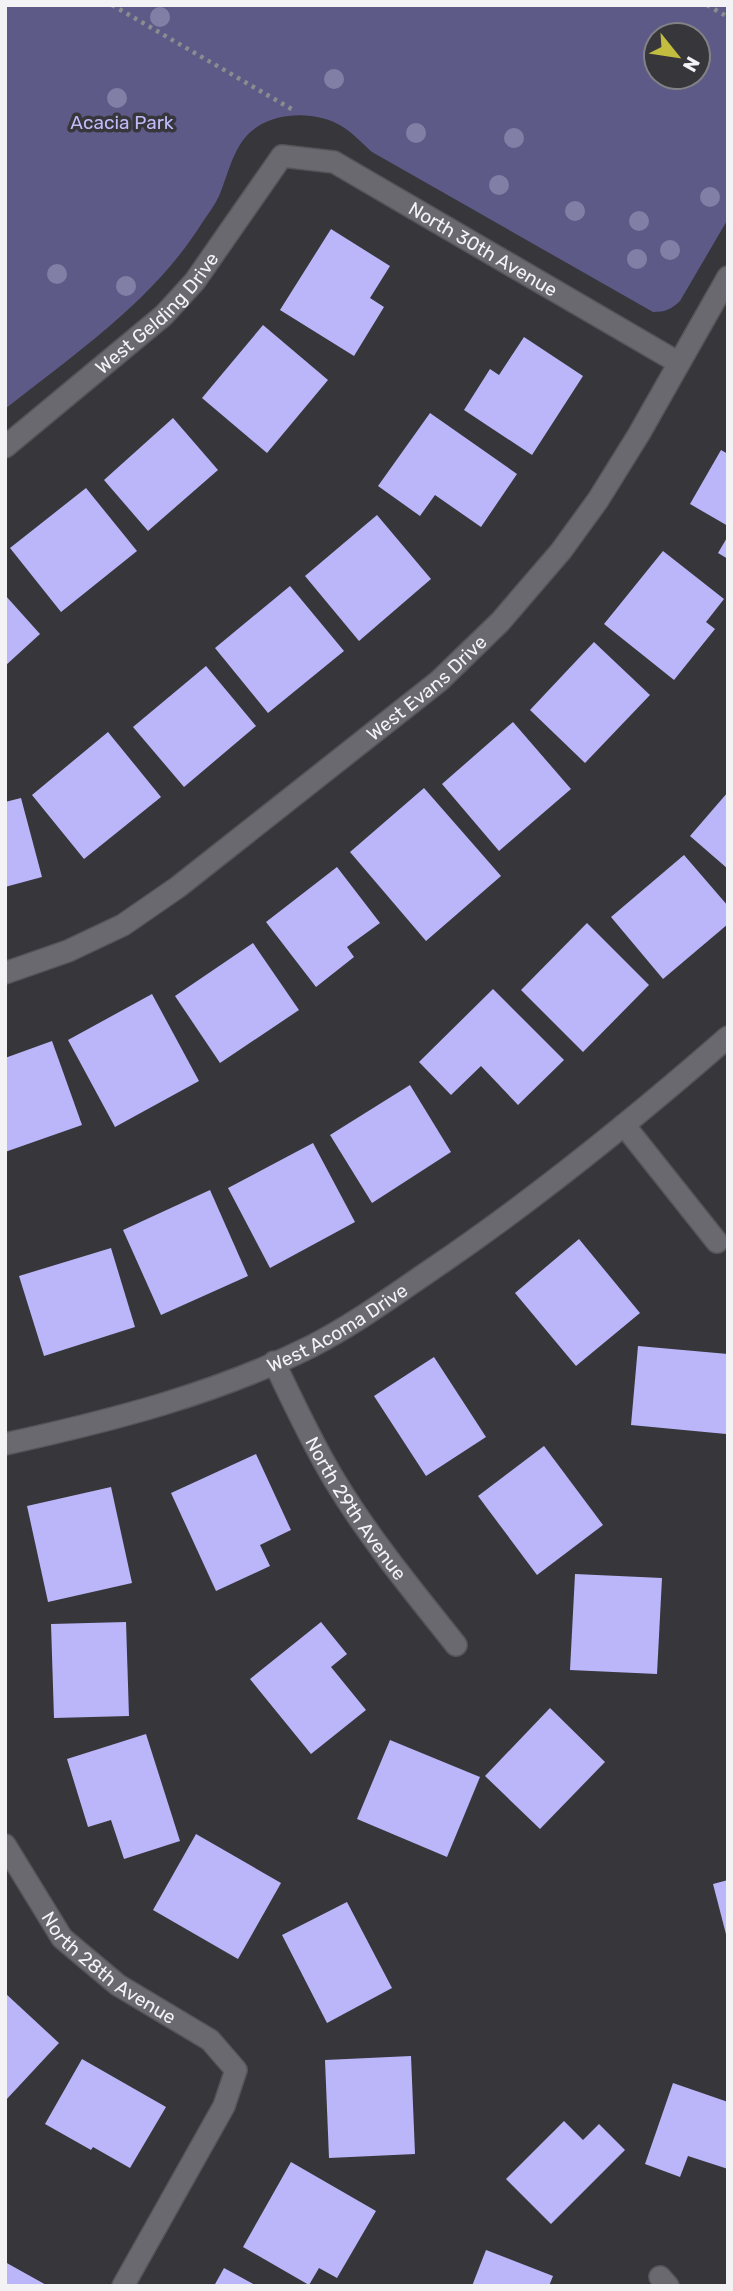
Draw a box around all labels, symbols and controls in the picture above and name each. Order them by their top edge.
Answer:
north arrow [642,21,712,91]
text: N [678,53,705,76]
park label: Acacia Park [70,111,174,134]
street label: North 30th Avenue [404,197,561,302]
street label: West Gelding Drive [91,248,224,379]
street label: West Evans Drive [362,630,492,746]
street label: West Acoma Drive [264,1279,412,1377]
street label: North 29th Avenue [300,1433,411,1585]
street label: North 28th Avenue [37,1907,180,2029]

